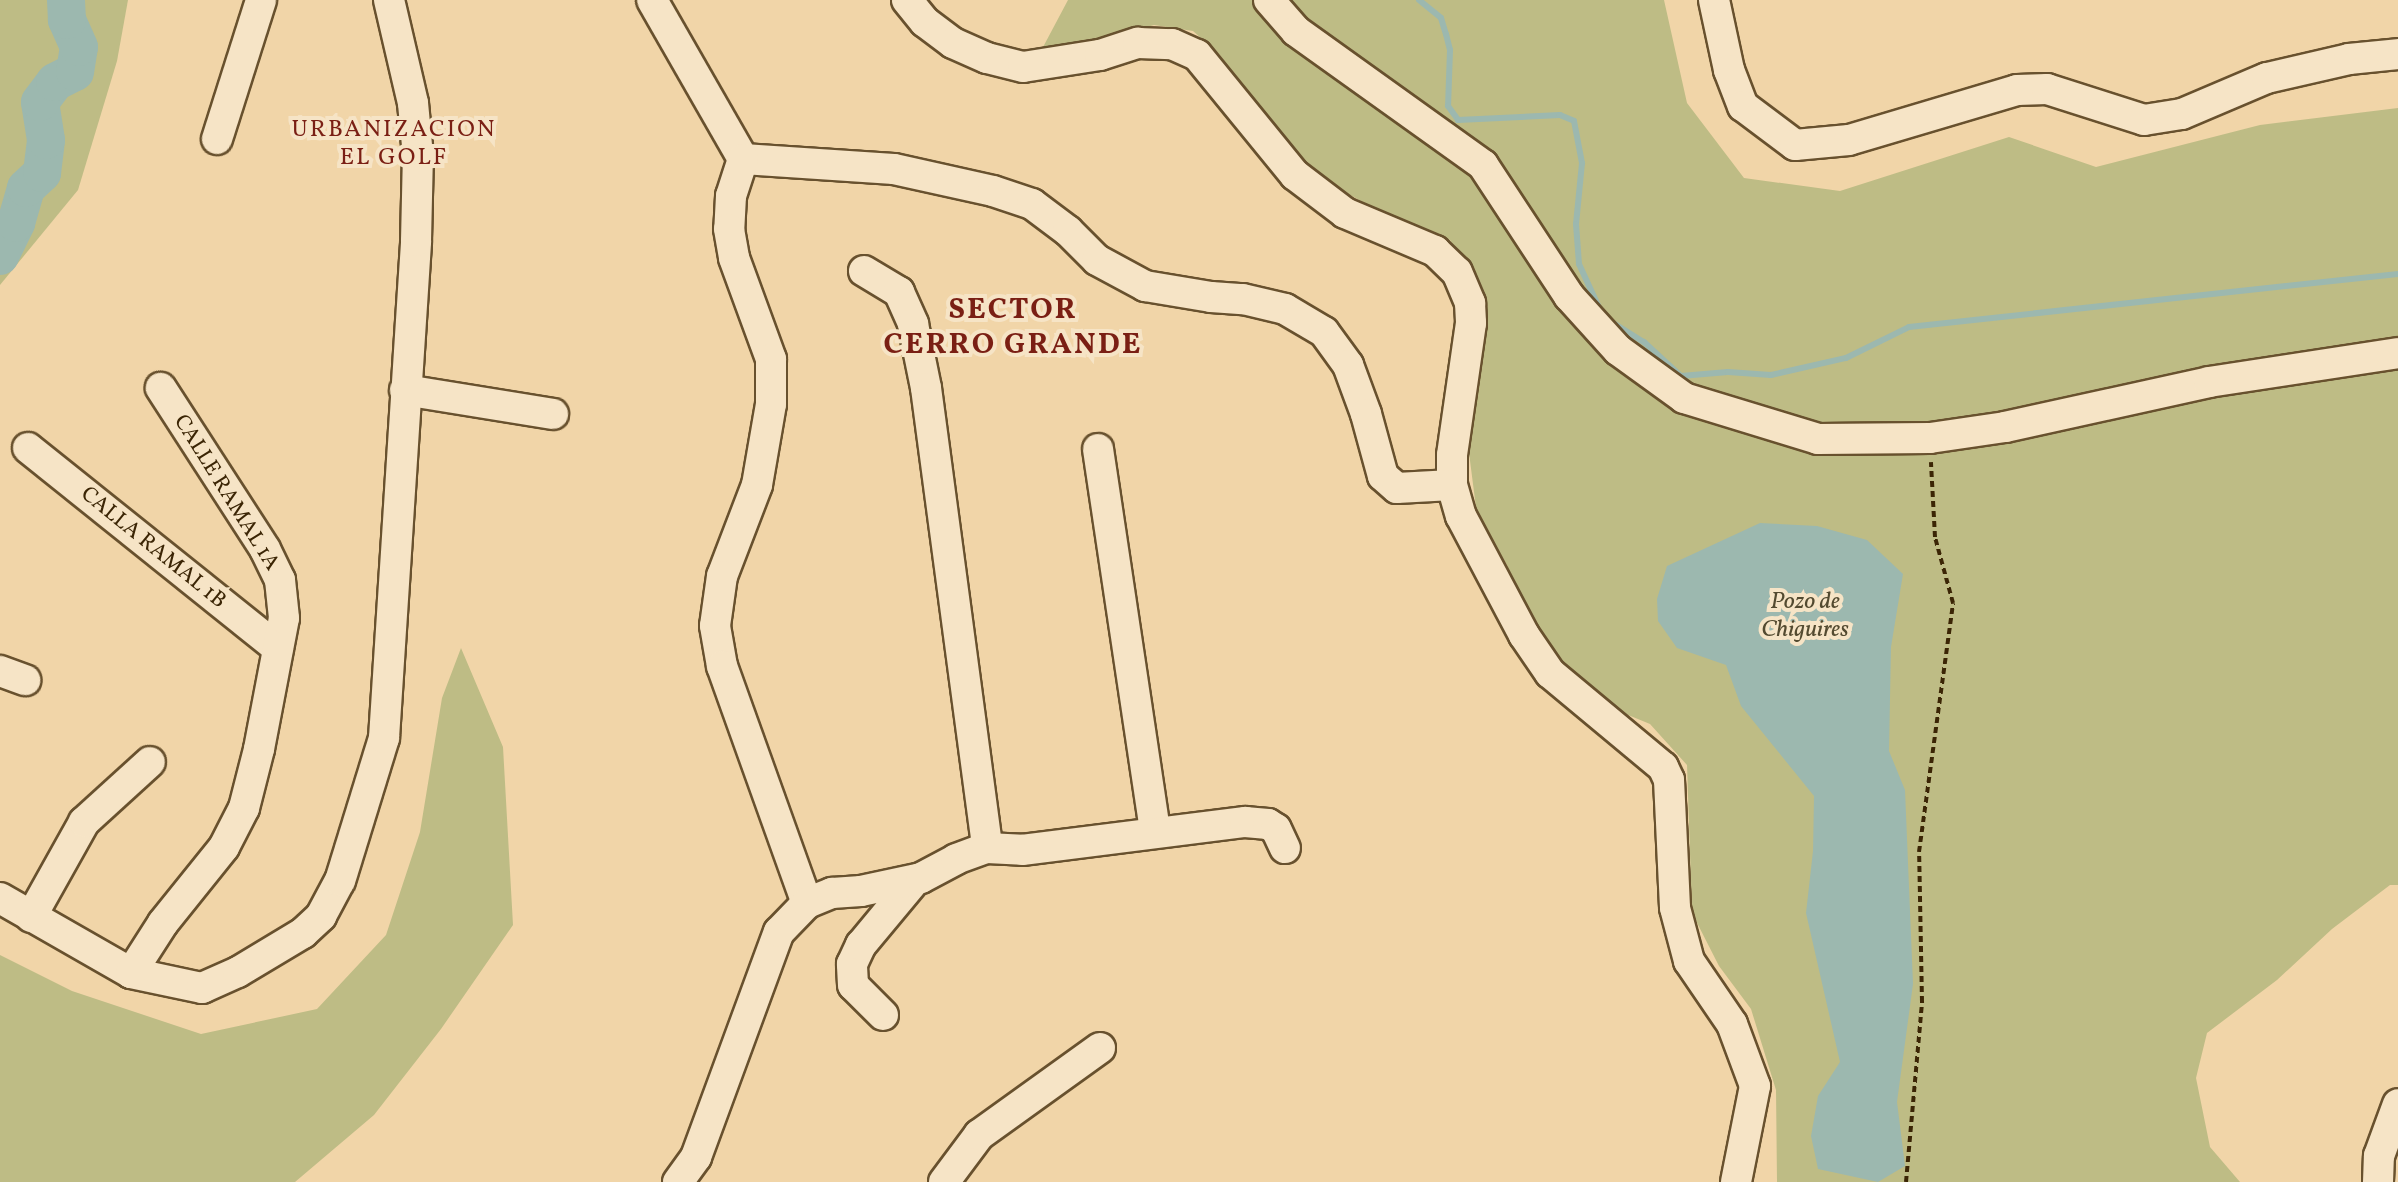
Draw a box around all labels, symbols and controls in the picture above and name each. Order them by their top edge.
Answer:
district label: URBANIZACION EL GOLF [291,117,497,173]
district label: SECTOR CERRO GRANDE [884,292,1142,362]
street label: CALLE RAMAL 1A [167,410,285,576]
street label: CALLA RAMAL 1B [75,481,231,615]
water label: Pozo de Chiguires [1761,589,1849,645]

